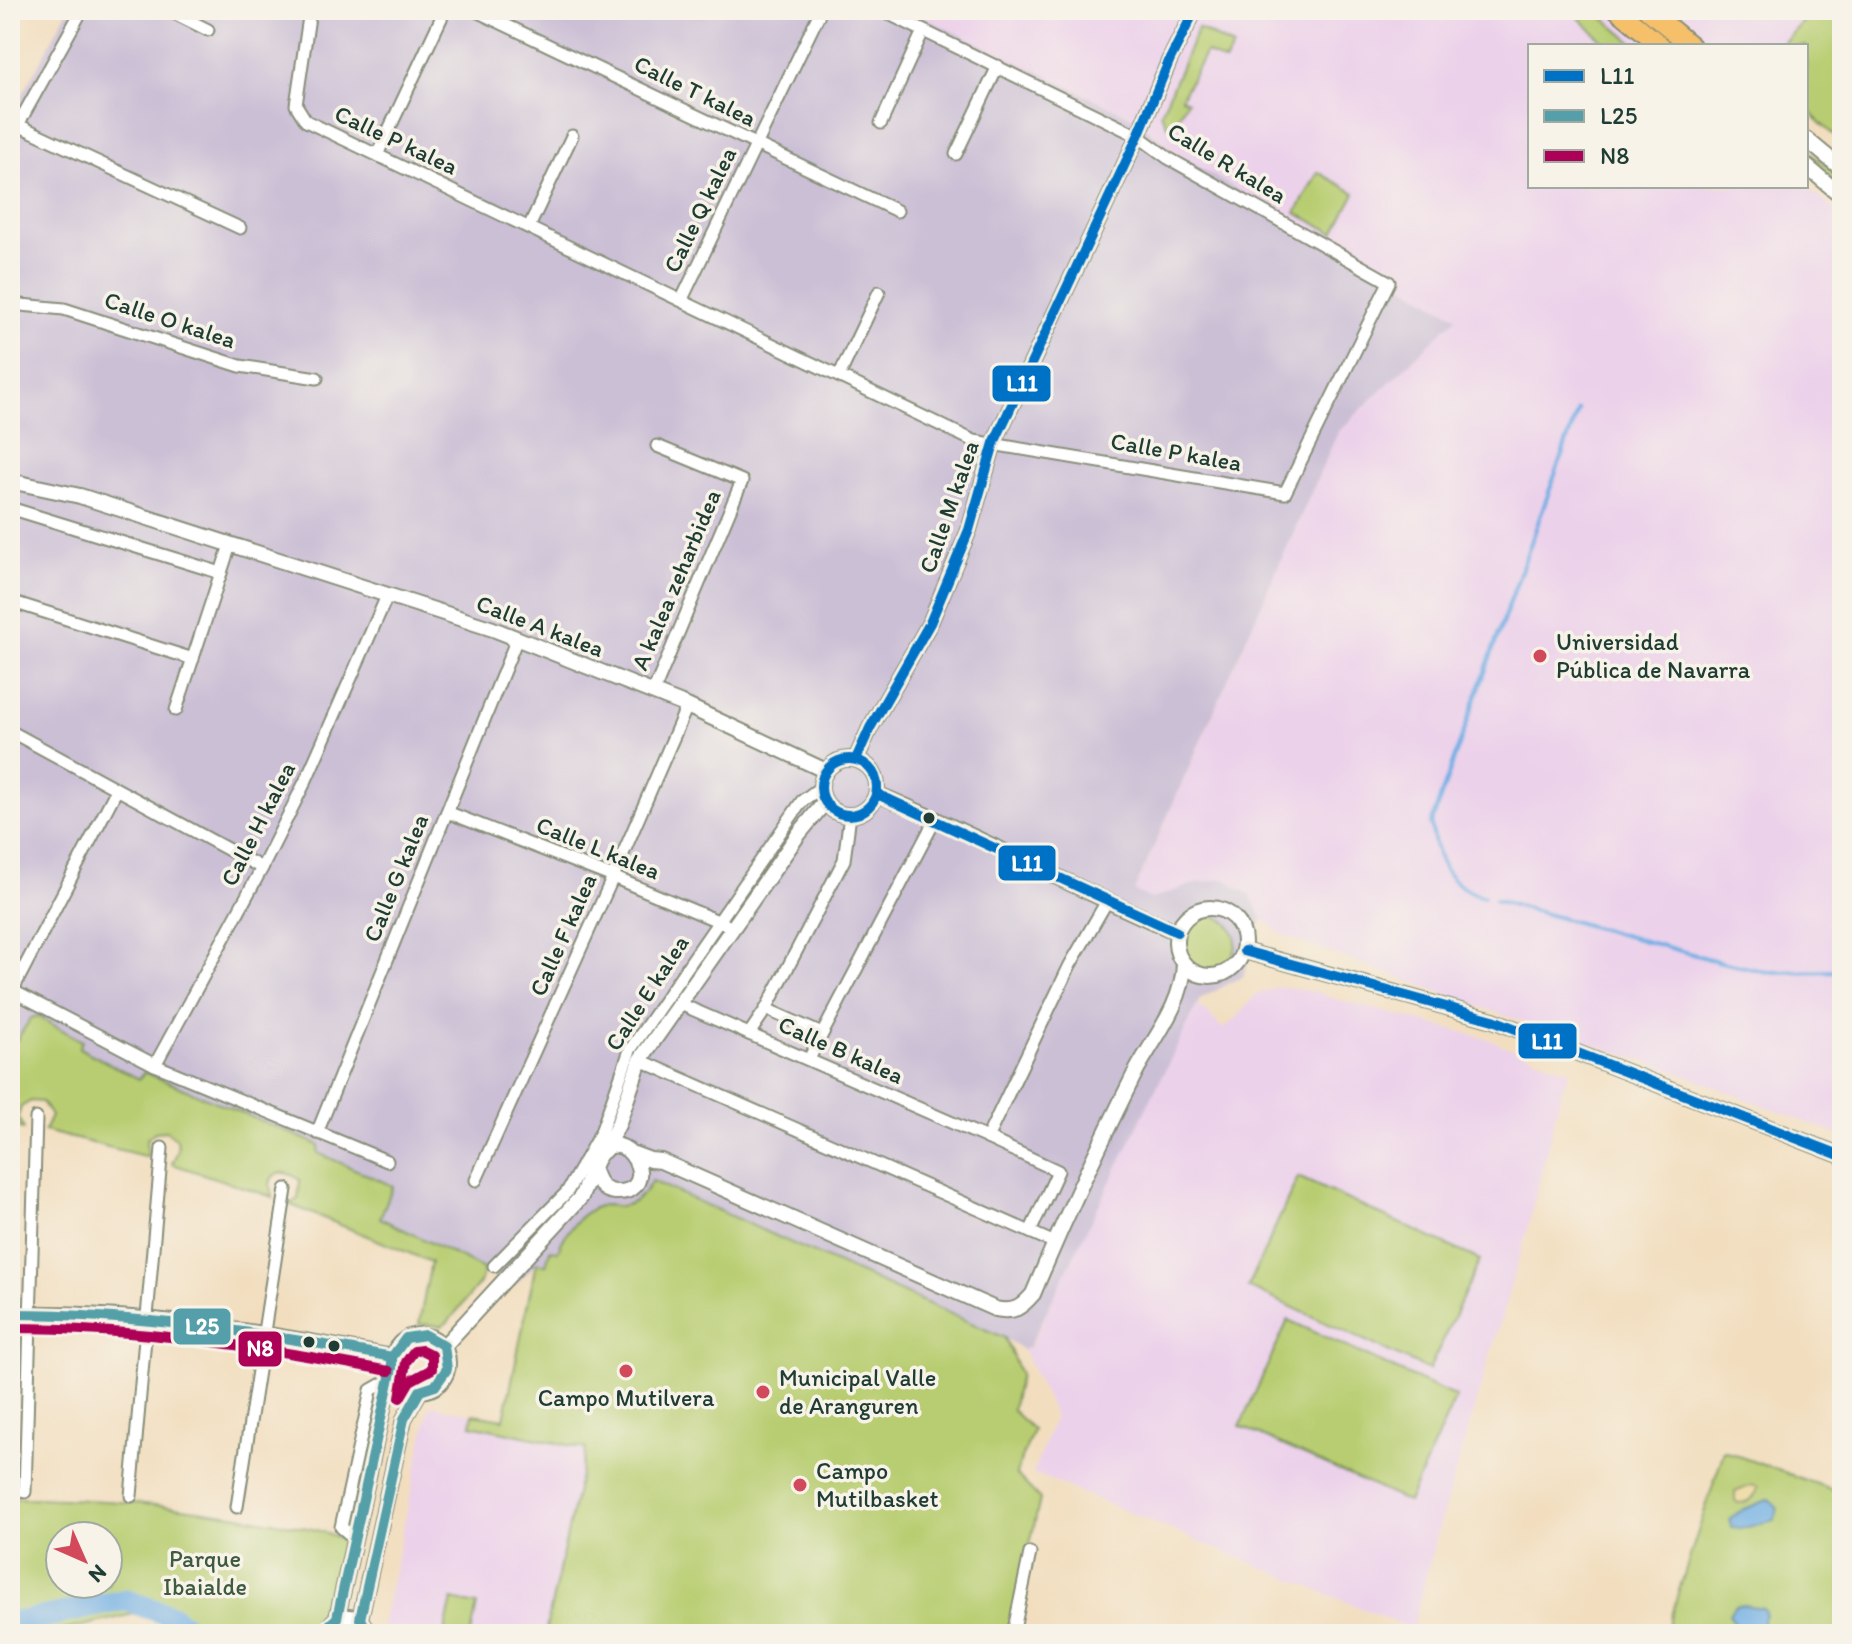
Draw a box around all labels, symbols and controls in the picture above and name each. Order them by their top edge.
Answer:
legend [1528,44,1808,188]
street label: Calle T kalea [629,49,761,133]
text: L11 [1600,61,1634,90]
street label: Calle P kalea [330,98,462,181]
text: L25 [1600,101,1637,130]
street label: Calle R kalea [1163,116,1292,209]
text: N8 [1600,141,1629,170]
street label: Calle Q kalea [657,142,742,277]
street label: Calle O kalea [101,285,239,354]
line badge: L11 [991,364,1052,403]
text: L11 [1006,370,1039,397]
street label: Calle P kalea [1108,426,1244,477]
street label: Calle M kalea [912,437,985,577]
street label: A kalea zeharbidea [624,485,727,674]
street label: Calle A kalea [472,588,608,663]
place label: Universidad Pública de Navarra [1556,627,1751,684]
marker: Universidad Pública de Navarra [1531,647,1549,665]
street label: Calle H kalea [214,757,301,891]
street label: Calle G kalea [357,810,434,946]
street label: Calle L kalea [532,810,664,886]
unlabelled marker [921,810,937,826]
line badge: L11 [997,844,1057,882]
text: L11 [1011,850,1044,877]
street label: Calle F kalea [523,869,603,1001]
street label: Calle E kalea [599,929,695,1056]
street label: Calle B kalea [774,1009,908,1090]
line badge: L11 [1517,1022,1578,1060]
text: L11 [1531,1028,1564,1055]
line badge: L25 [172,1307,232,1346]
text: L25 [185,1313,220,1340]
line badge: N8 [237,1330,283,1368]
unlabelled marker [301,1334,317,1350]
text: N8 [247,1335,273,1362]
unlabelled marker [326,1338,342,1354]
marker: Campo Mutilvera [617,1362,635,1380]
place label: Municipal Valle de Aranguren [779,1363,936,1420]
place label: Campo Mutilvera [538,1383,715,1412]
marker: Municipal Valle de Aranguren [754,1383,772,1401]
place label: Campo Mutilbasket [816,1456,939,1513]
marker: Campo Mutilbasket [791,1476,809,1494]
north arrow [44,1520,124,1600]
park label: Parque Ibaialde [163,1544,247,1601]
text: N [83,1559,113,1589]

